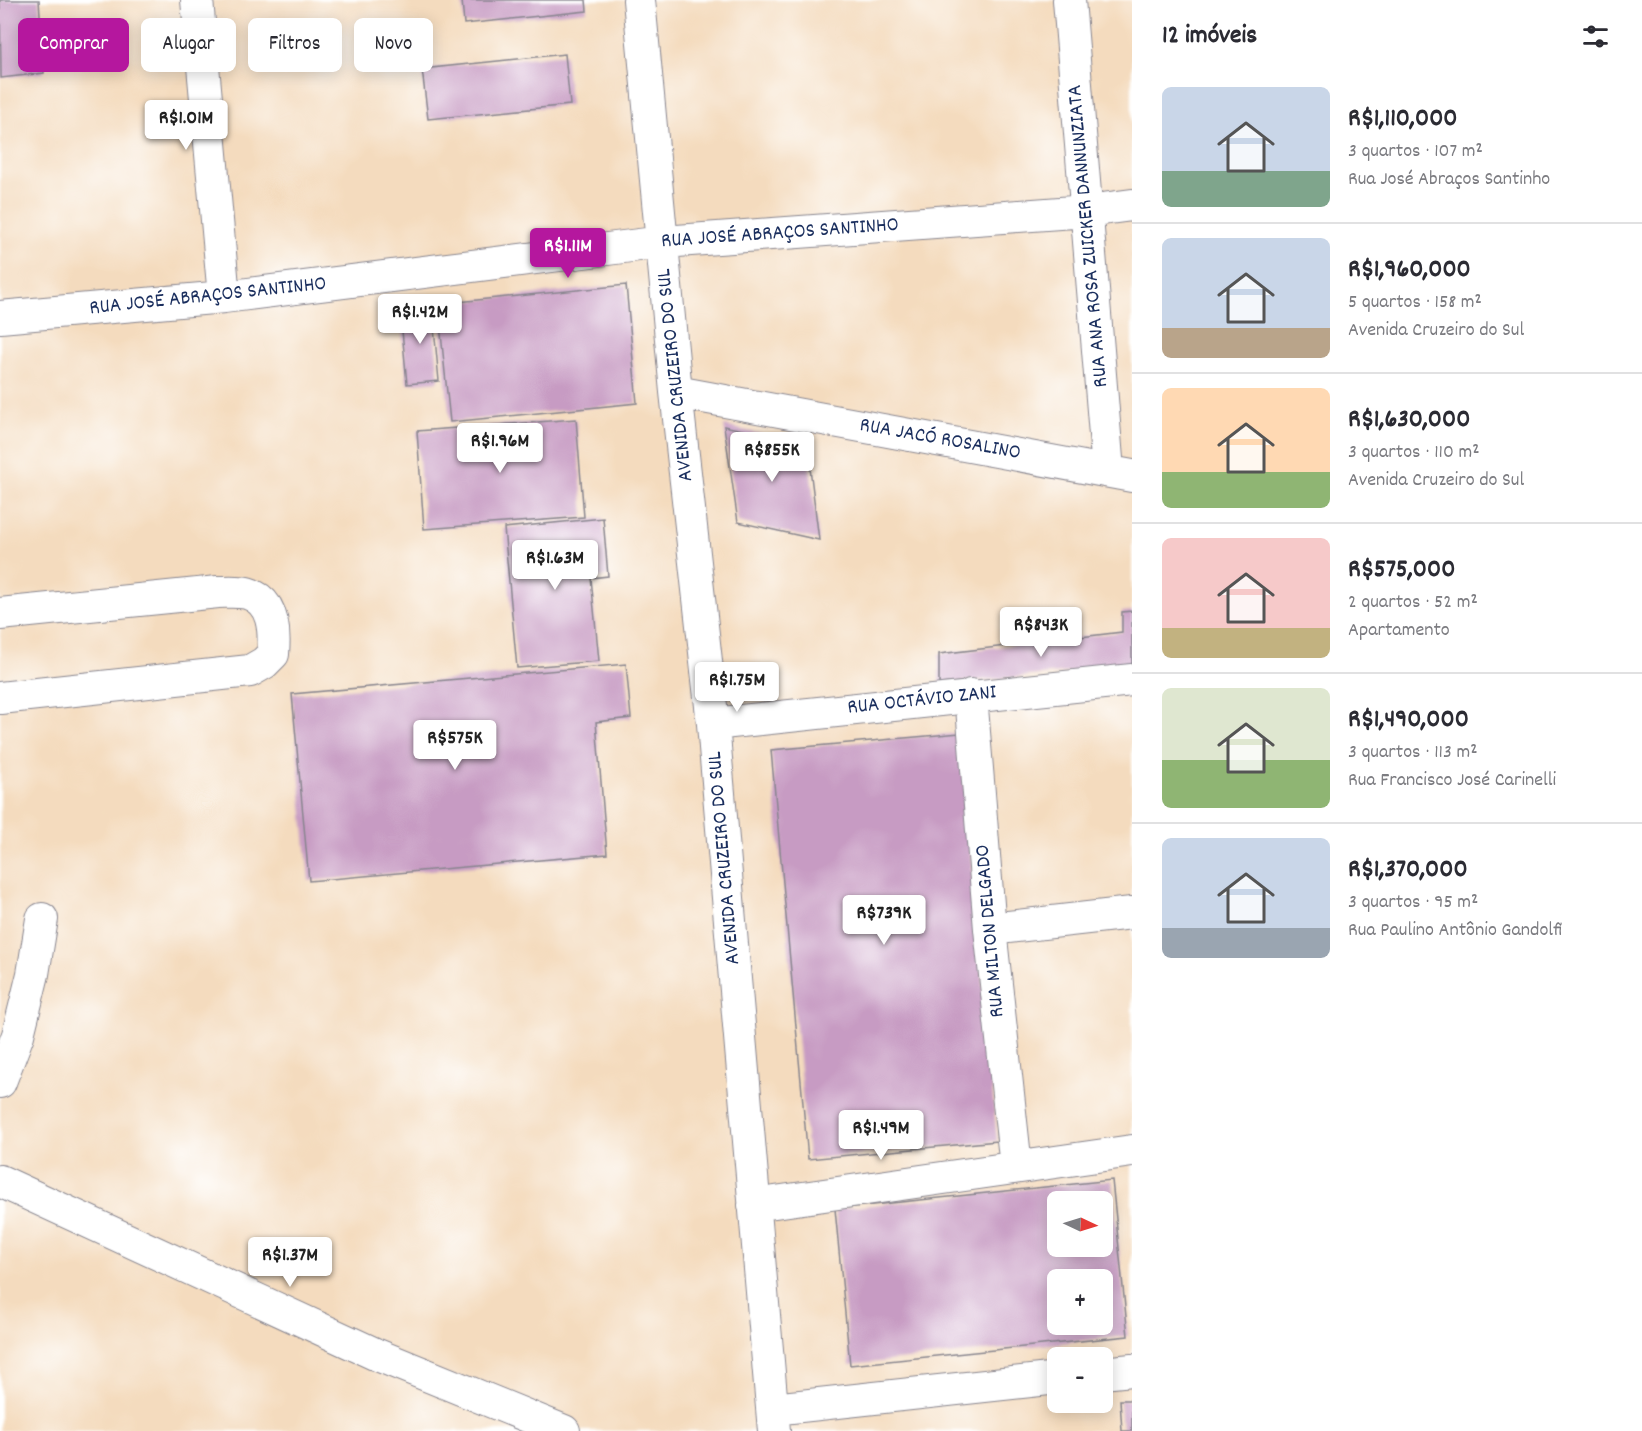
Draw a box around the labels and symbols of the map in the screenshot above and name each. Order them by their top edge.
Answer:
street label: RUA ANA ROSA ZUICKER DANNUNZIATA [1061,83,1117,389]
pin: R$1.01M [131,100,241,151]
street label: RUA JOSÉ ABRAÇOS SANTINHO [660,211,900,257]
pin: R$1.11M [513,228,623,279]
street label: AVENIDA CRUZEIRO DO SUL [650,267,702,483]
street label: RUA JOSÉ ABRAÇOS SANTINHO [88,270,328,324]
pin: R$1.42M [365,294,475,345]
street label: RUA JACÓ ROSALINO [857,411,1023,469]
pin: R$1.96M [445,423,555,474]
pin: R$855K [723,432,821,483]
pin: R$1.63M [500,540,610,591]
pin: R$843K [992,607,1090,658]
pin: R$1.75M [682,662,792,713]
street label: RUA OCTÁVIO ZANI [846,678,998,724]
pin: R$575K [406,720,504,771]
street label: AVENIDA CRUZEIRO DO SUL [701,750,749,966]
street label: RUA MILTON DELGADO [968,843,1014,1019]
pin: R$739K [835,895,933,946]
pin: R$1.49M [826,1110,936,1161]
north arrow [1047,1191,1113,1257]
pin: R$1.37M [235,1237,345,1288]

